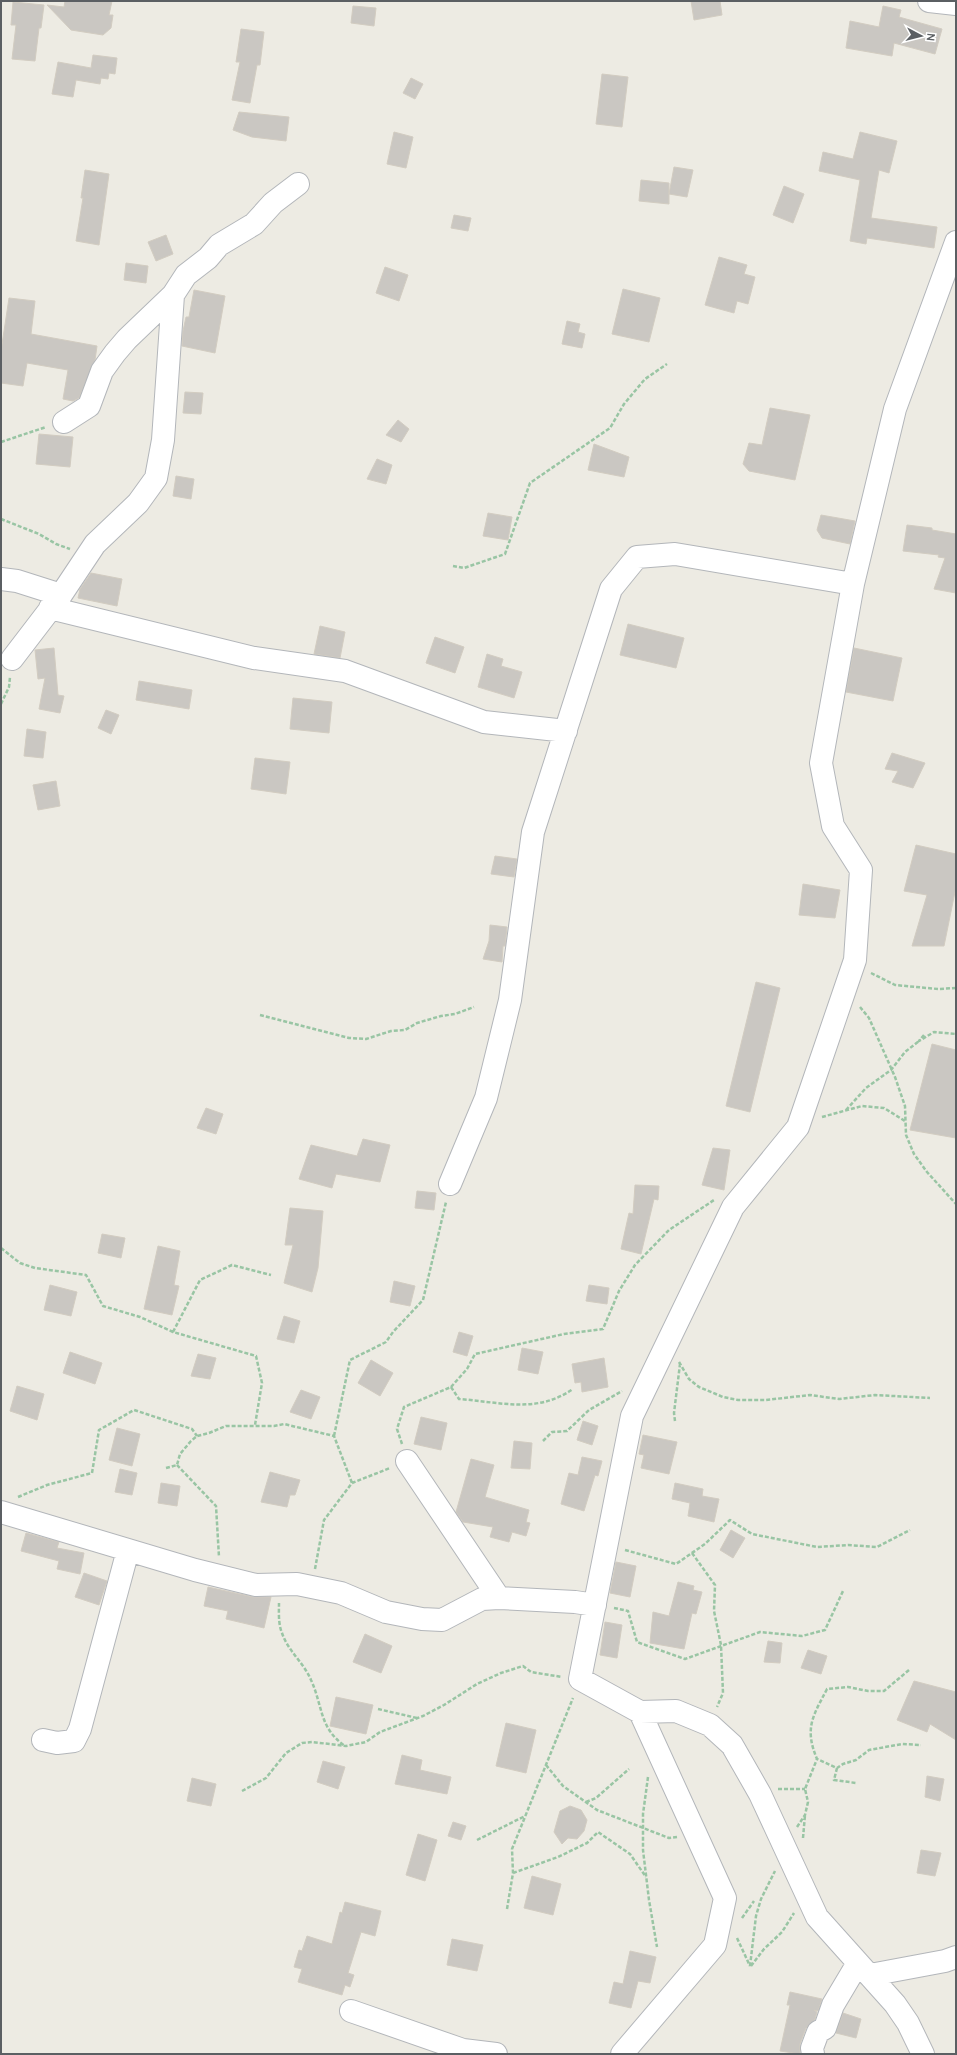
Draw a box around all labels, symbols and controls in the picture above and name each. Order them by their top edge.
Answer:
north arrow [901,16,941,56]
text: N [923,32,937,42]

